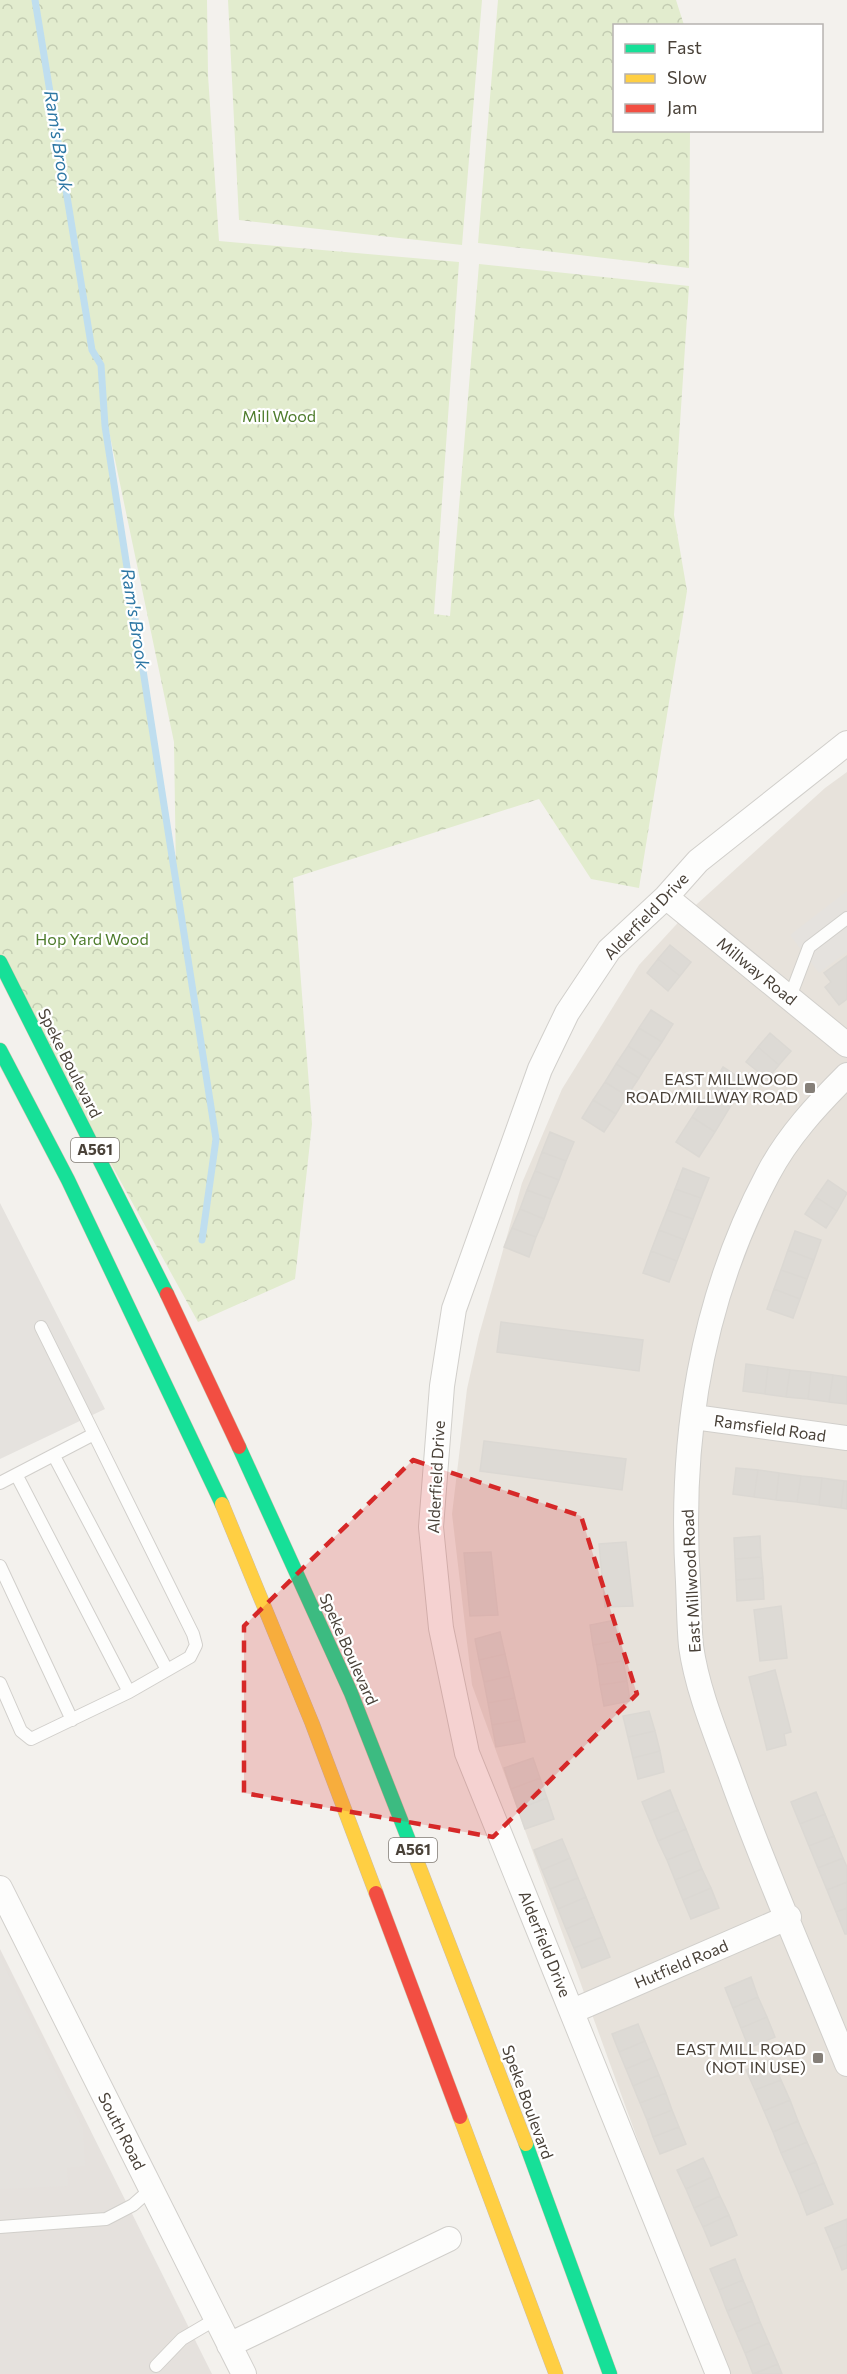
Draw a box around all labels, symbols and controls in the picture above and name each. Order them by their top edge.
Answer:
legend [613,24,823,132]
text: Fast [667,36,702,58]
text: Slow [667,66,707,88]
water label: Ram's Brook [40,89,78,194]
text: Jam [667,96,697,118]
park label: Mill Wood [242,406,316,425]
water label: Ram's Brook [117,567,155,672]
street label: Alderfield Drive [600,868,692,963]
park label: Hop Yard Wood [35,929,149,948]
street label: Millway Road [714,933,801,1009]
street label: Speke Boulevard [35,1005,106,1121]
place label: EAST MILLWOOD ROAD/MILLWAY ROAD [625,1069,798,1106]
marker: EAST MILLWOOD ROAD/MILLWAY ROAD [803,1081,817,1095]
road number: A561 [71,1138,119,1162]
street label: Ramsfield Road [713,1410,827,1445]
street label: Alderfield Drive [423,1420,448,1534]
street label: East Millwood Road [677,1509,704,1653]
street label: Speke Boulevard [316,1590,383,1707]
road number: A561 [389,1838,437,1862]
street label: Alderfield Drive [515,1888,575,2000]
street label: Hutfield Road [631,1935,731,1992]
place label: EAST MILL ROAD (NOT IN USE) [676,2039,806,2076]
street label: Speke Boulevard [499,2042,558,2161]
marker: EAST MILL ROAD (NOT IN USE) [811,2051,825,2065]
street label: South Road [95,2089,150,2173]

